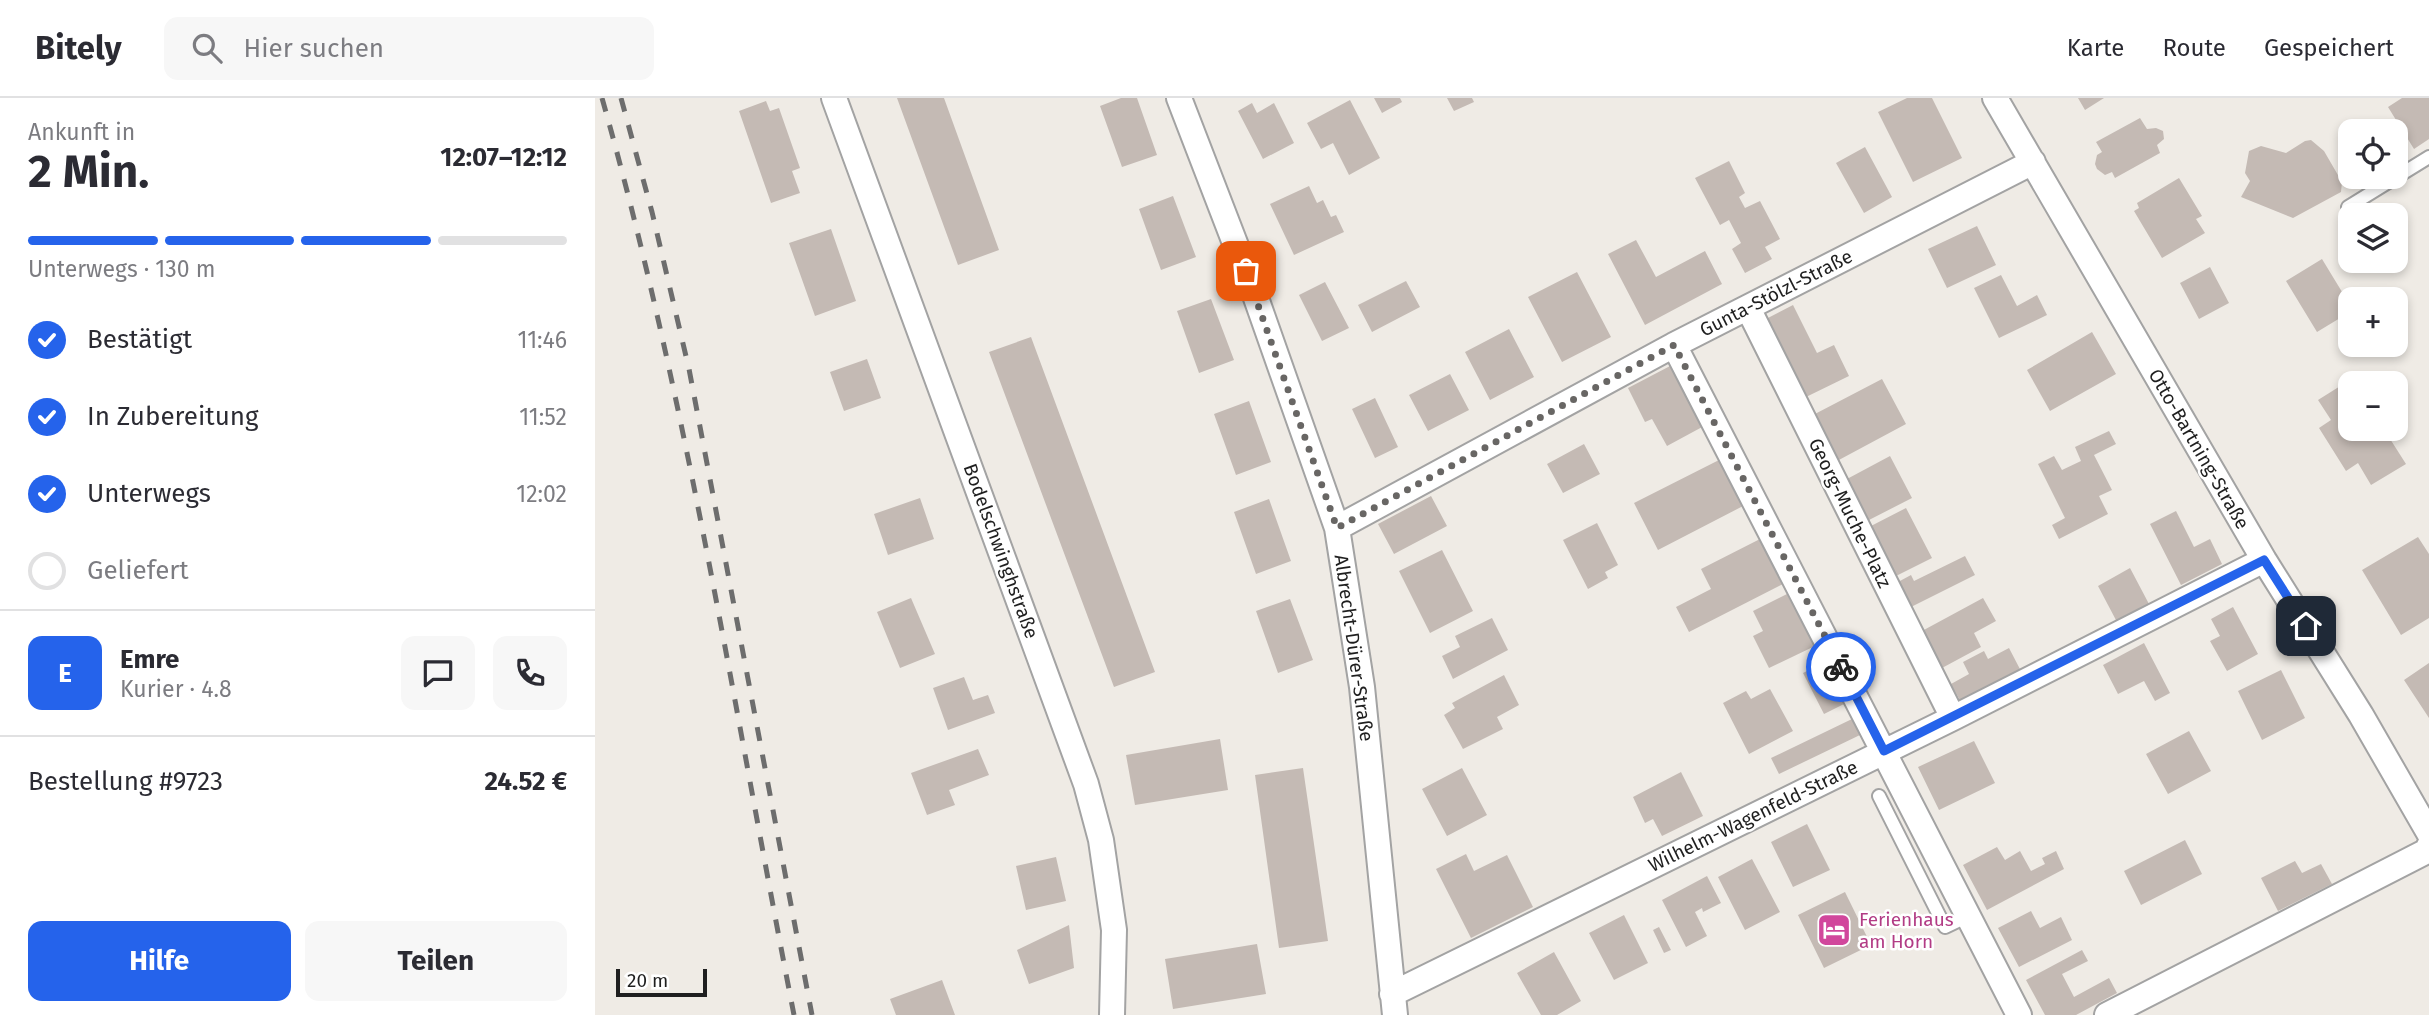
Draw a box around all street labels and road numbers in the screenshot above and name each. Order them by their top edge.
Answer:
street label: Gunta-Stölzl-Straße [1696,245,1856,341]
street label: Otto-Bartning-Straße [2144,365,2254,533]
street label: Georg-Muche-Platz [1804,434,1896,592]
street label: Bodelschwinghstraße [959,460,1043,642]
street label: Albrecht-Dürer-Straße [1329,553,1379,743]
street label: Wilhelm-Wagenfeld-Straße [1645,755,1861,877]

